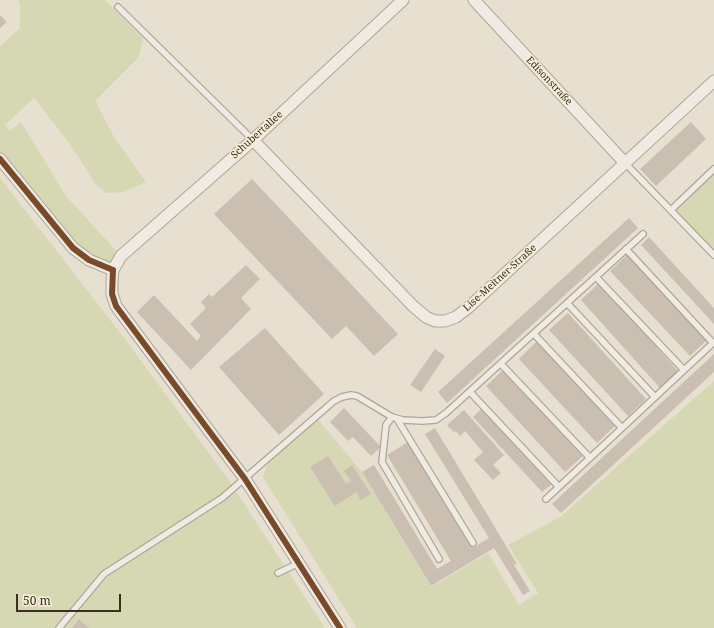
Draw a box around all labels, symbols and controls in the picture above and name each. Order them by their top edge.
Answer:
street label: Edisonstraße [523,54,575,108]
street label: Schubertallee [229,109,285,161]
street label: Lise-Meitner-Straße [461,242,539,314]
scale bar [18,586,123,612]
text: 50 m [23,592,51,609]

